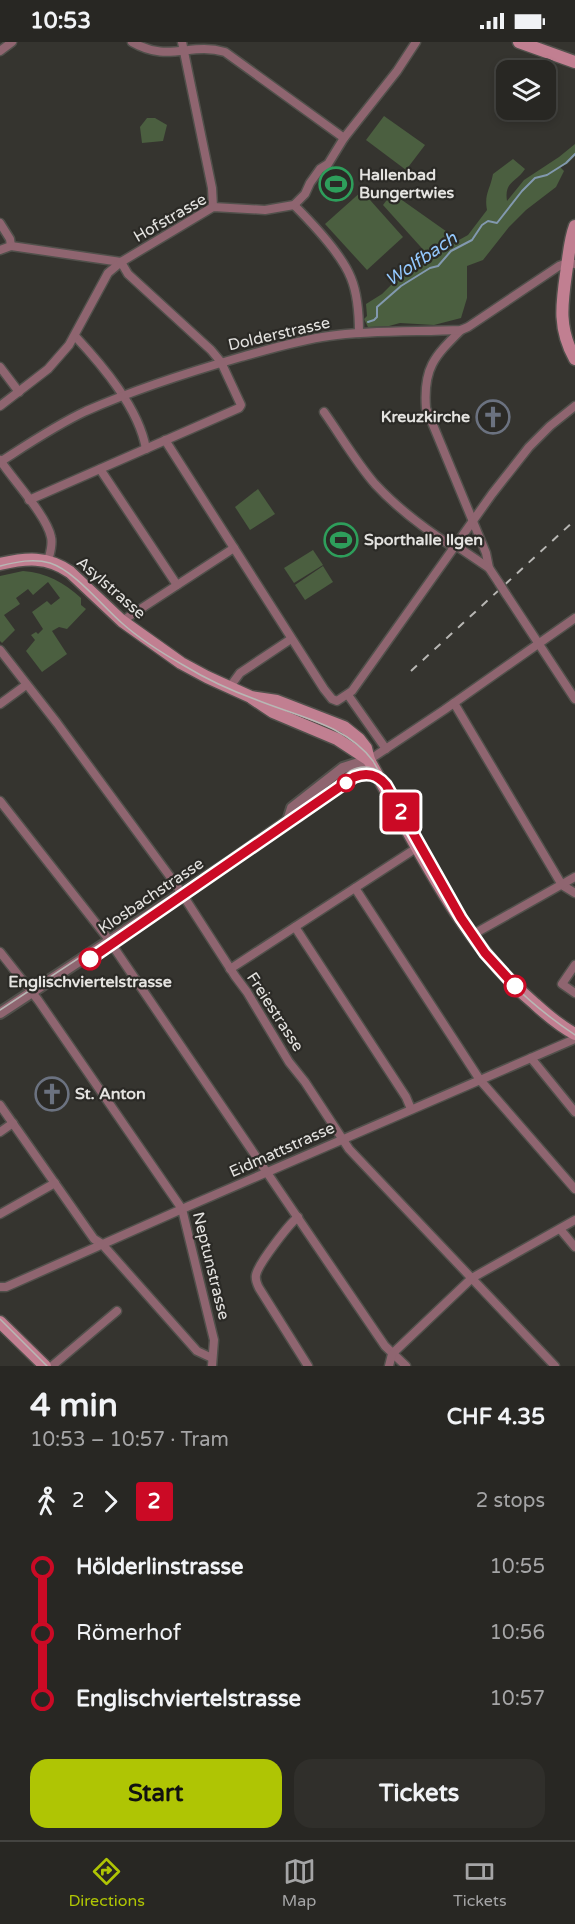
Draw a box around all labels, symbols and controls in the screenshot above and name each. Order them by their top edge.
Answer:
text: 10:53 [30,8,91,34]
map controls [496,60,556,120]
button: layers [496,60,556,120]
place label: Hallenbad Bungertwies [359,165,454,203]
sports icon: Hallenbad Bungertwies [318,166,354,202]
street label: Hofstrasse [130,189,210,247]
water label: Wolfbach [381,226,462,291]
street label: Dolderstrasse [226,313,332,355]
church icon: Kreuzkirche [475,399,511,435]
place label: Kreuzkirche [381,407,470,427]
sports icon: Sporthalle Ilgen [323,522,359,558]
place label: Sporthalle Ilgen [364,530,483,550]
street label: Asylstrasse [72,552,150,624]
unlabelled marker [337,774,355,792]
line badge: 2 [382,792,420,832]
text: 2 [394,800,408,825]
street label: Klosbachstrasse [95,853,207,939]
marker: Englischviertelstrasse [79,948,101,970]
street label: Freiestrasse [242,969,308,1055]
place label: Englischviertelstrasse [8,972,172,992]
unlabelled marker [504,975,526,997]
church icon: St. Anton [34,1076,70,1112]
place label: St. Anton [75,1084,146,1104]
street label: Eidmattstrasse [226,1118,338,1182]
street label: Neptunstrasse [188,1210,234,1322]
text: 4 min [30,1386,118,1425]
text: CHF 4.35 [447,1404,545,1430]
text: 10:53 – 10:57 · Tram [30,1428,229,1452]
icon: walk [30,1485,63,1518]
icon: forward [94,1485,127,1518]
text: 2 [72,1489,85,1513]
text: 2 [148,1489,161,1514]
text: 2 stops [476,1489,545,1513]
text: Hölderlinstrasse [76,1554,244,1580]
text: 10:55 [490,1555,545,1579]
text: Römerhof [76,1620,181,1646]
text: 10:56 [490,1621,545,1645]
text: Englischviertelstrasse [76,1686,301,1712]
text: 10:57 [490,1687,545,1711]
button: Start [30,1759,282,1828]
button: Tickets [294,1759,545,1828]
tab: Directions [68,1855,145,1911]
tab: Map [282,1855,316,1911]
tab: Tickets [453,1855,507,1911]

